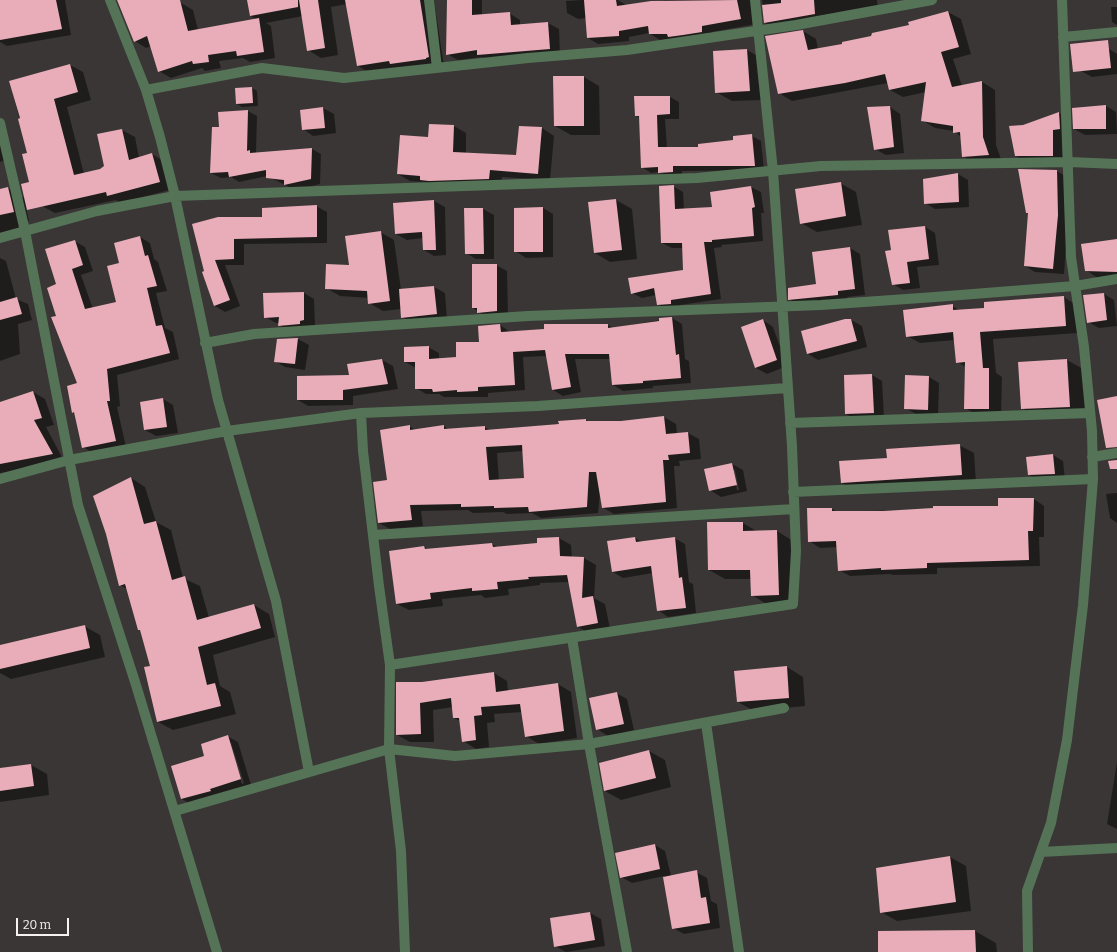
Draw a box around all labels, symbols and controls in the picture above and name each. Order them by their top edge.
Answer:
scale bar [18,910,71,936]
text: 20 m [23,918,51,932]

